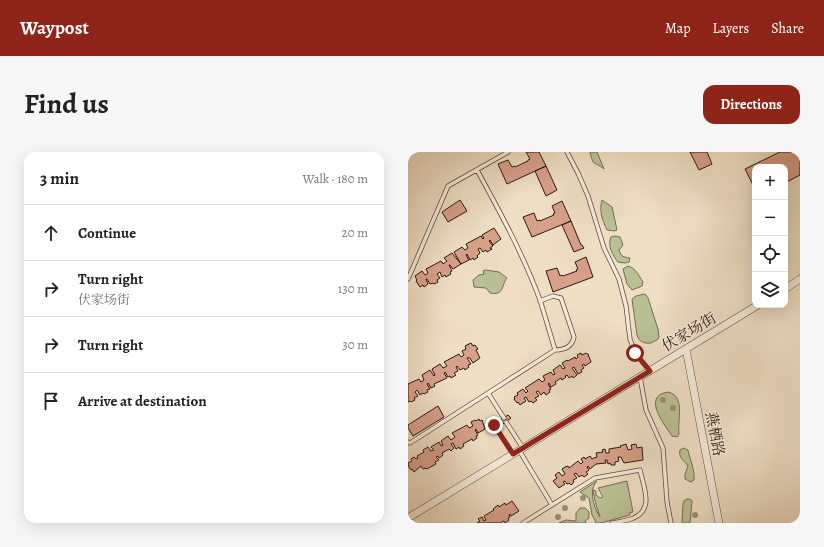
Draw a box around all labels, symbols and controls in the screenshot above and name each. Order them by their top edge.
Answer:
text: Waypost [20,15,89,41]
text: Map [665,19,691,38]
text: Layers [713,19,749,38]
text: Share [771,19,804,38]
text: Find us [24,85,109,123]
button: Directions [703,85,800,124]
map controls [752,164,788,308]
button: + [752,164,788,200]
text: 3 min [40,167,79,190]
text: Walk · 180 m [302,170,368,187]
button: − [752,200,788,236]
icon: ahead [40,222,62,244]
text: Continue [78,223,136,243]
text: 20 m [342,224,368,241]
button: locate [752,236,788,272]
text: Turn right [78,269,143,289]
button: layers [752,272,788,308]
icon: right [40,278,62,300]
text: 130 m [338,280,368,297]
text: 伏家场街 [78,291,130,308]
street label: 伏家场街 [658,308,720,356]
icon: right [40,334,62,356]
text: Turn right [78,335,143,355]
text: 30 m [342,336,368,353]
route start [626,344,644,362]
icon: arrive [40,390,62,412]
text: Arrive at destination [78,391,207,411]
street label: 燕栖路 [701,410,729,458]
route end [485,416,503,434]

